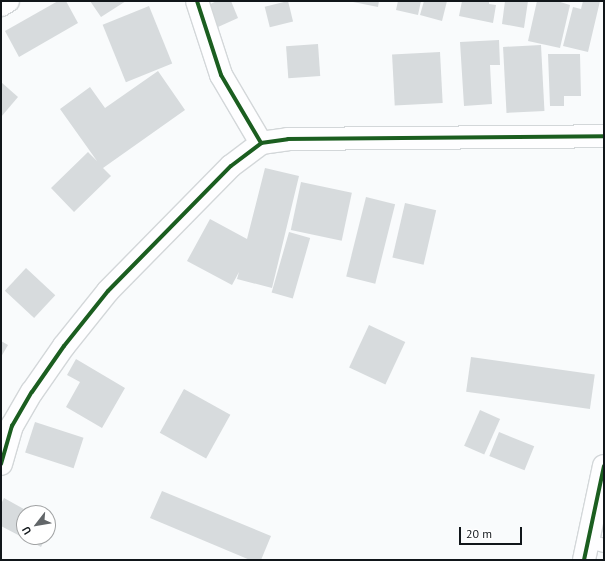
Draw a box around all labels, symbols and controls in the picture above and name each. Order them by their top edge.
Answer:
north arrow [16,505,56,545]
scale bar [461,519,524,545]
text: U [19,524,34,537]
text: 20 m [466,526,492,541]

